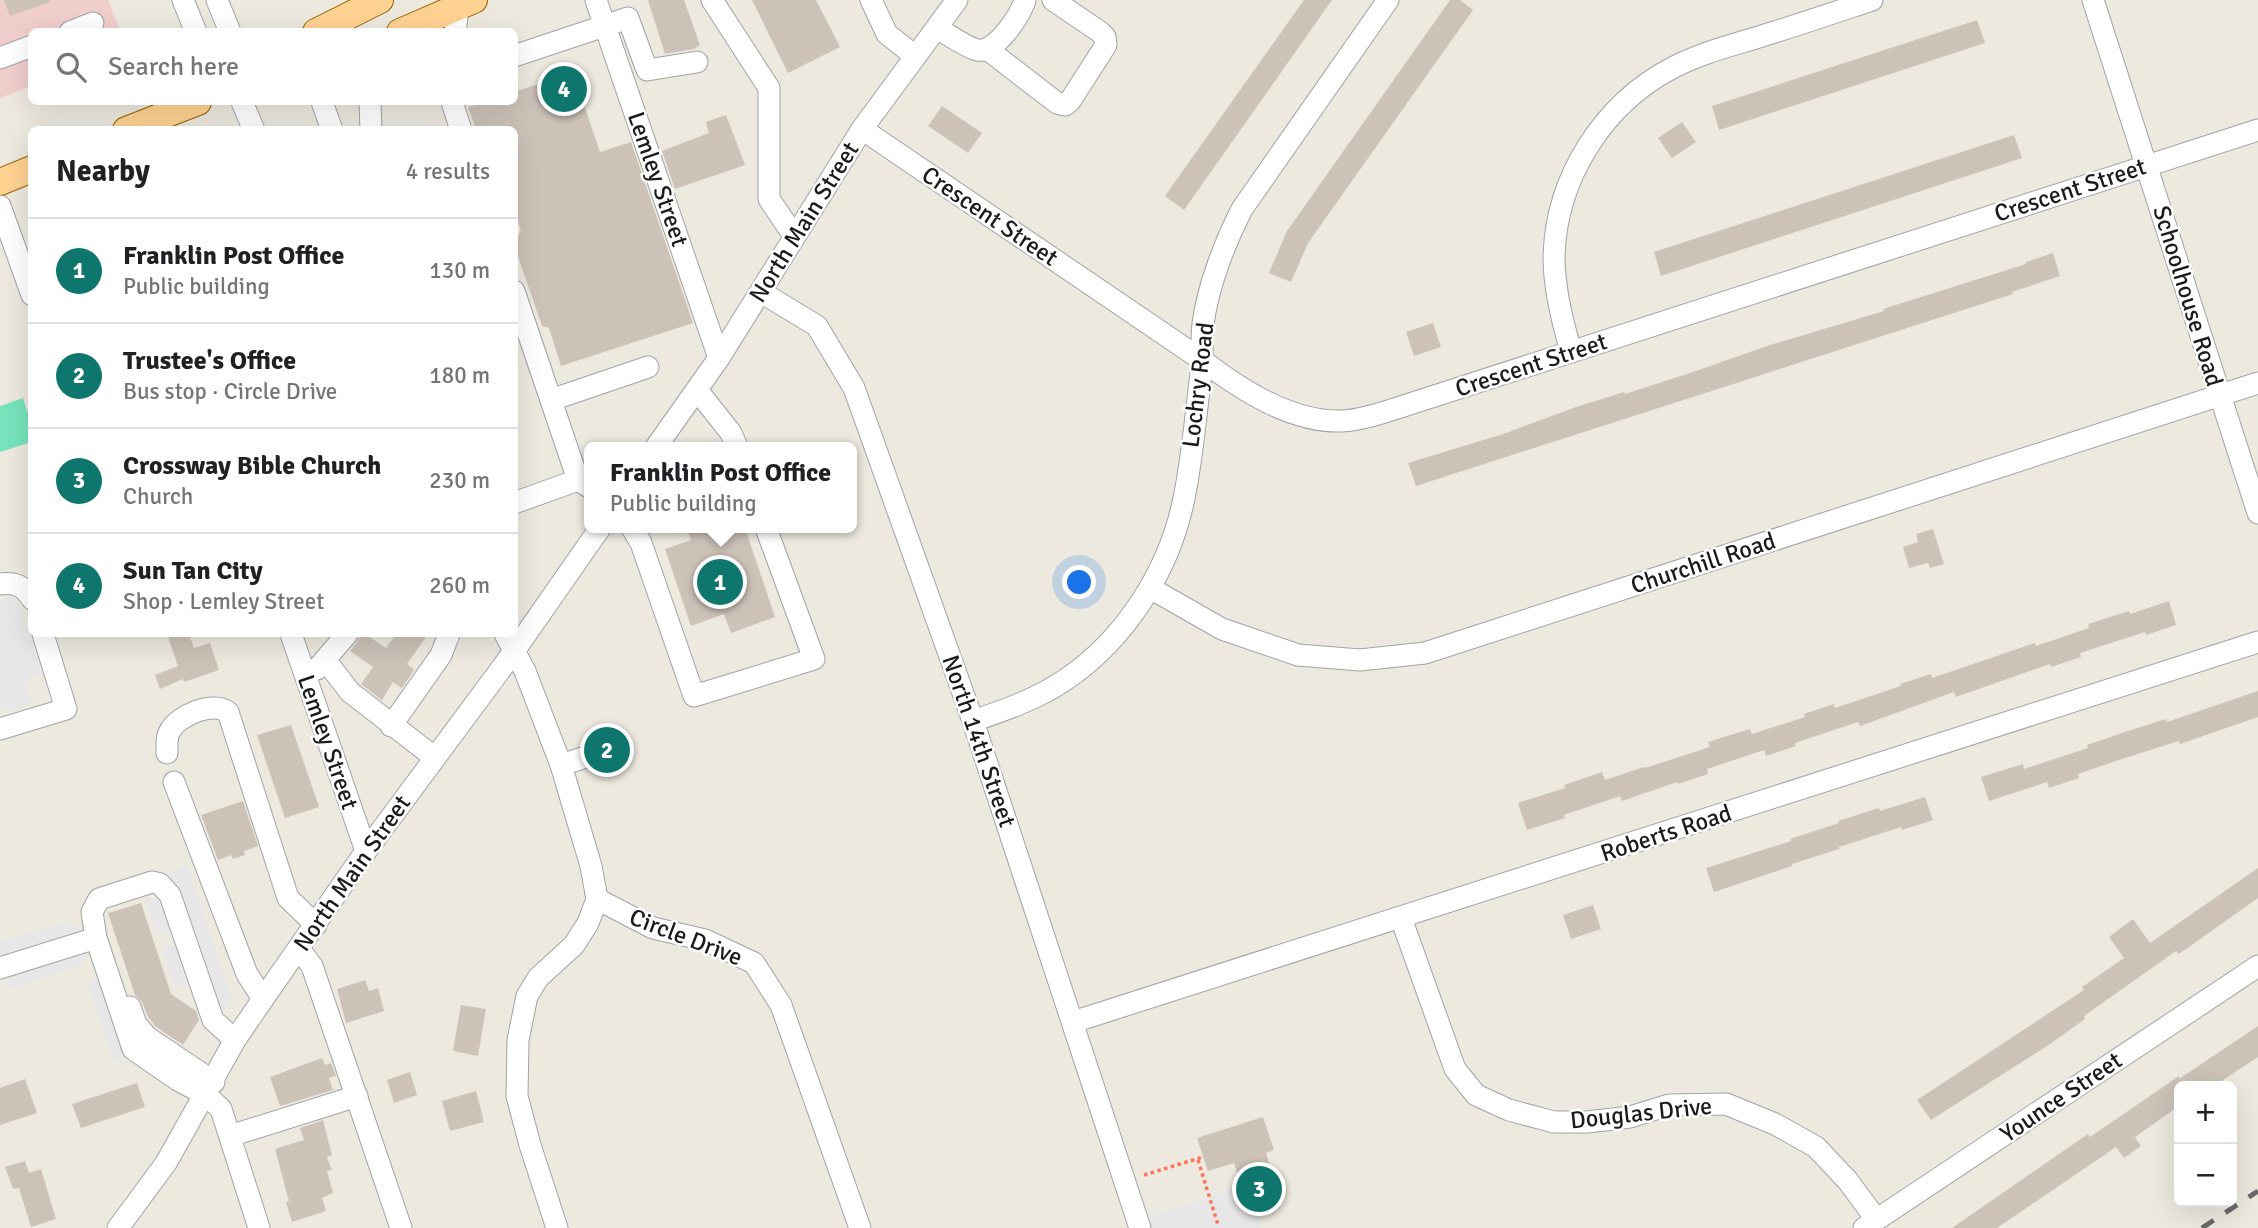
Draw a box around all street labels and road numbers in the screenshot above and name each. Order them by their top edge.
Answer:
street label: Lemley Street [621,108,695,250]
street label: North Main Street [743,136,865,308]
street label: Crescent Street [1990,151,2150,229]
street label: Crescent Street [916,159,1064,273]
street label: Schoolhouse Road [2146,202,2230,390]
street label: Lochry Road [1175,321,1221,449]
street label: Crescent Street [1451,326,1611,404]
street label: Churchill Road [1627,525,1779,601]
street label: North 14th Street [936,651,1022,831]
street label: Lemley Street [291,671,365,813]
street label: North Main Street [287,789,417,957]
street label: Roberts Road [1597,798,1735,868]
street label: Circle Drive [625,902,747,972]
street label: Younce Street [1994,1045,2128,1149]
street label: Douglas Drive [1569,1091,1713,1135]

